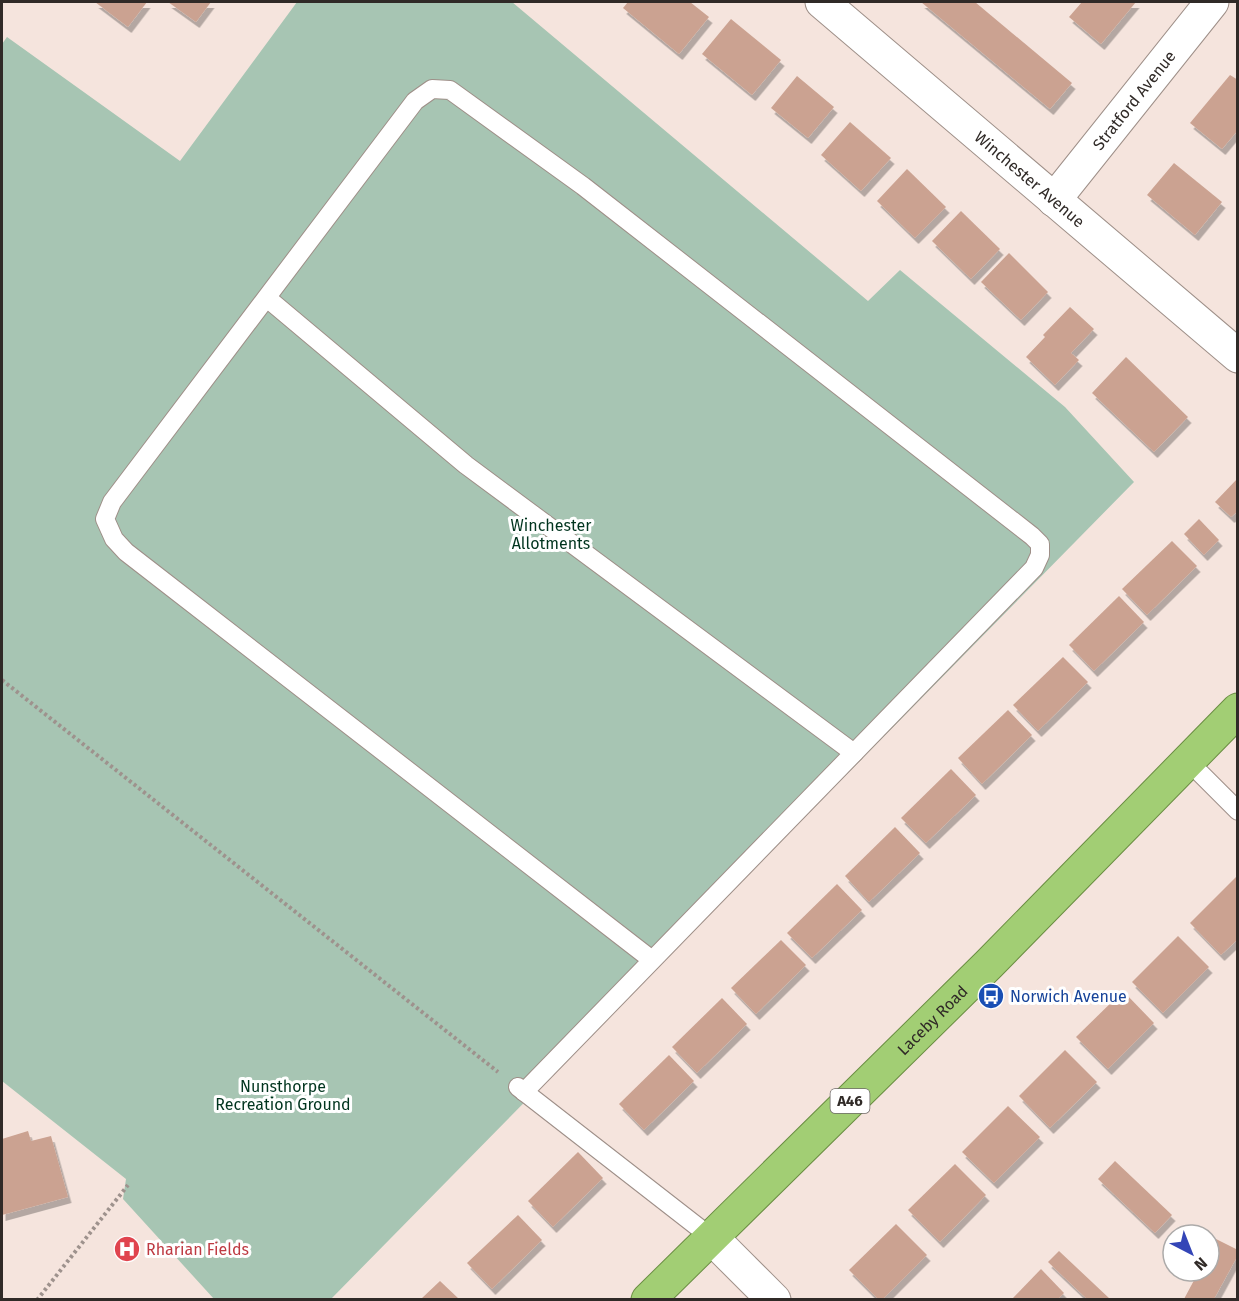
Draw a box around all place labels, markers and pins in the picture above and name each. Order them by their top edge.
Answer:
bus stop icon: Norwich Avenue [976,981,1006,1011]
place label: Norwich Avenue [1010,987,1127,1006]
hospital icon: Rharian Fields [112,1234,142,1264]
place label: Rharian Fields [146,1240,249,1259]

